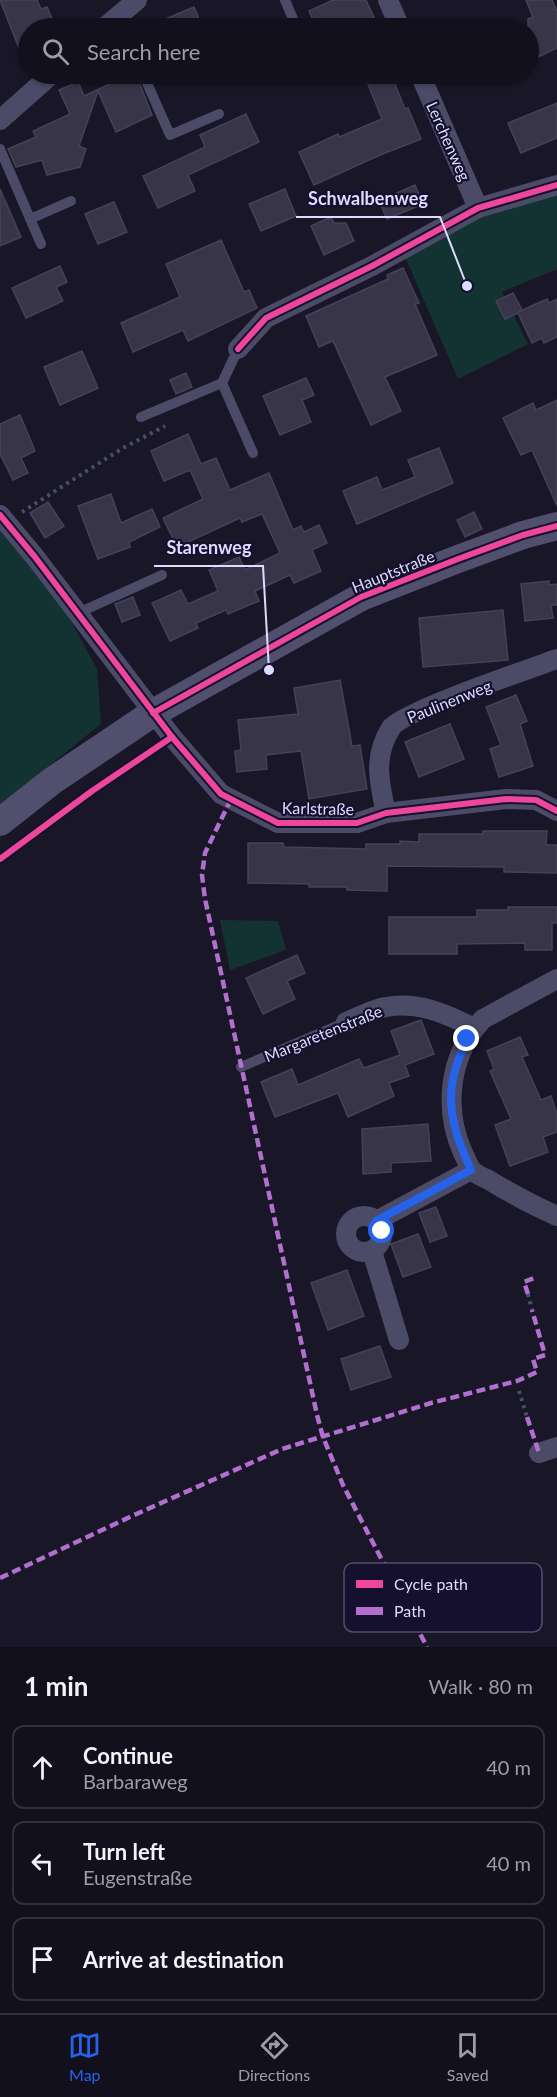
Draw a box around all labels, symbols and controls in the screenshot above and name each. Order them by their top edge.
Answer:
search box [18,18,539,84]
icon: search [39,35,72,68]
text: Search here [87,38,200,65]
street label: Lerchenweg [423,98,475,184]
callout: Schwalbenweg [296,181,440,217]
text: Schwalbenweg [308,187,428,209]
callout: Starenweg [154,530,263,566]
text: Starenweg [167,536,252,558]
street label: Hauptstraße [349,546,437,596]
street label: Paulinenweg [404,675,494,727]
street label: Karlstraße [282,798,354,818]
street label: Margaretenstraße [261,1001,385,1065]
route end [453,1025,479,1051]
route start [368,1217,394,1243]
legend [344,1563,542,1632]
text: Cycle path [394,1574,468,1593]
text: Path [394,1601,426,1620]
text: 1 min [24,1670,88,1702]
text: Walk · 80 m [428,1674,533,1698]
text: Continue [83,1742,173,1769]
icon: ahead [26,1751,59,1784]
text: 40 m [486,1755,531,1779]
text: Barbaraweg [83,1769,188,1793]
text: Turn left [83,1838,165,1865]
icon: left [26,1847,59,1880]
text: 40 m [486,1851,531,1875]
text: Eugenstraße [83,1865,192,1889]
icon: arrive [26,1943,59,1976]
text: Arrive at destination [83,1946,284,1973]
tab: Map [68,2029,101,2084]
tab: Directions [238,2029,310,2084]
tab: Saved [447,2029,489,2084]

